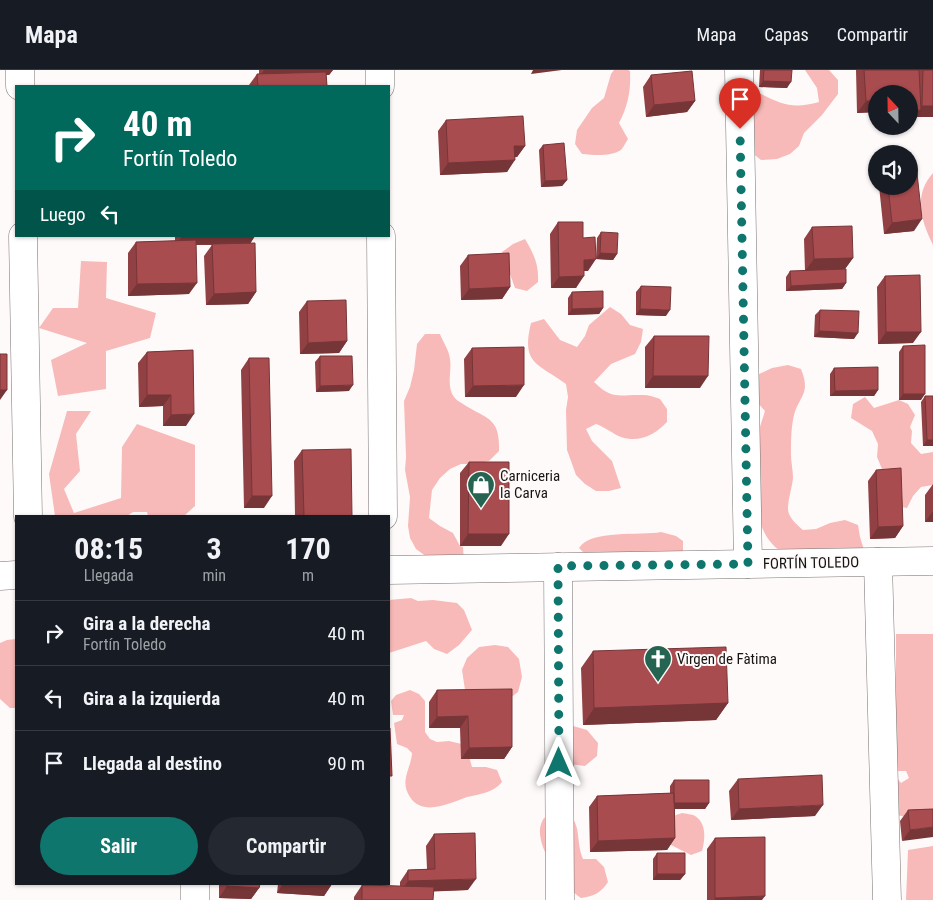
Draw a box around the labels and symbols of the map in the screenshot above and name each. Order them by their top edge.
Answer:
pin [719,78,761,129]
north arrow [868,85,918,135]
place label: Carniceria la Carva [500,467,560,502]
shop icon: Carniceria la Carva [466,470,496,509]
street label: FORTÍN TOLEDO [763,553,859,573]
church icon: Vìrgen de Fàtima [643,644,673,683]
place label: Vìrgen de Fàtima [677,650,777,668]
position arrow [532,736,584,788]

